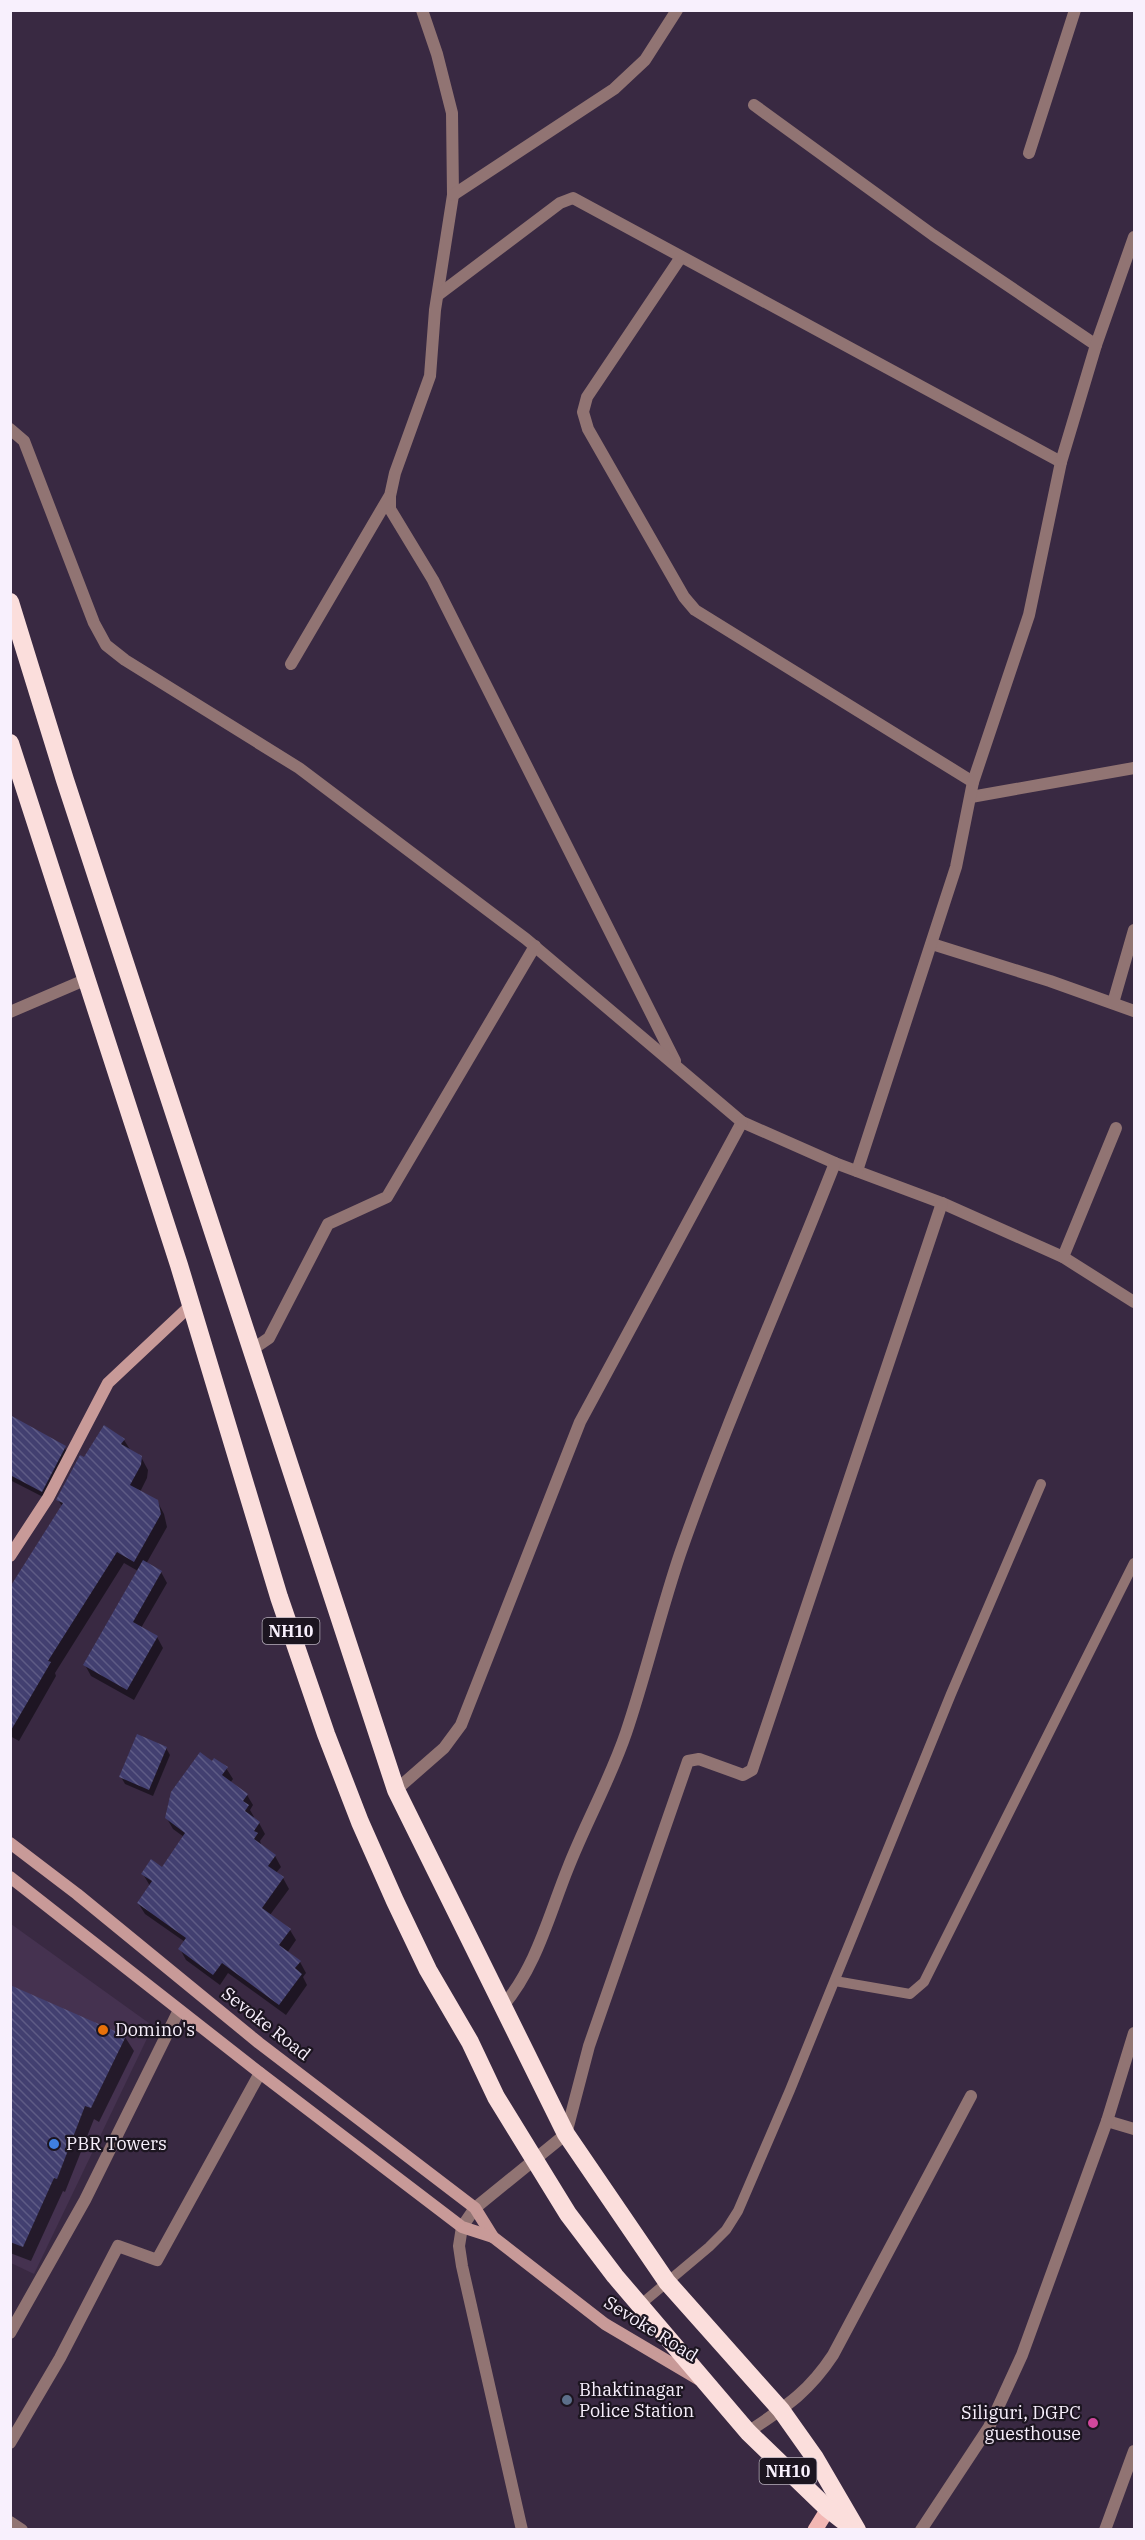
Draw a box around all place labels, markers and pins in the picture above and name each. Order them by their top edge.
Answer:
place label: Domino's [115,2018,195,2041]
marker: Domino's [96,2023,110,2037]
place label: PBR Towers [66,2132,167,2155]
marker: PBR Towers [47,2137,61,2151]
place label: Bhaktinagar Police Station [579,2378,694,2422]
marker: Bhaktinagar Police Station [560,2393,574,2407]
place label: Siliguri, DGPC guesthouse [961,2401,1081,2445]
marker: Siliguri, DGPC guesthouse [1086,2416,1100,2430]

